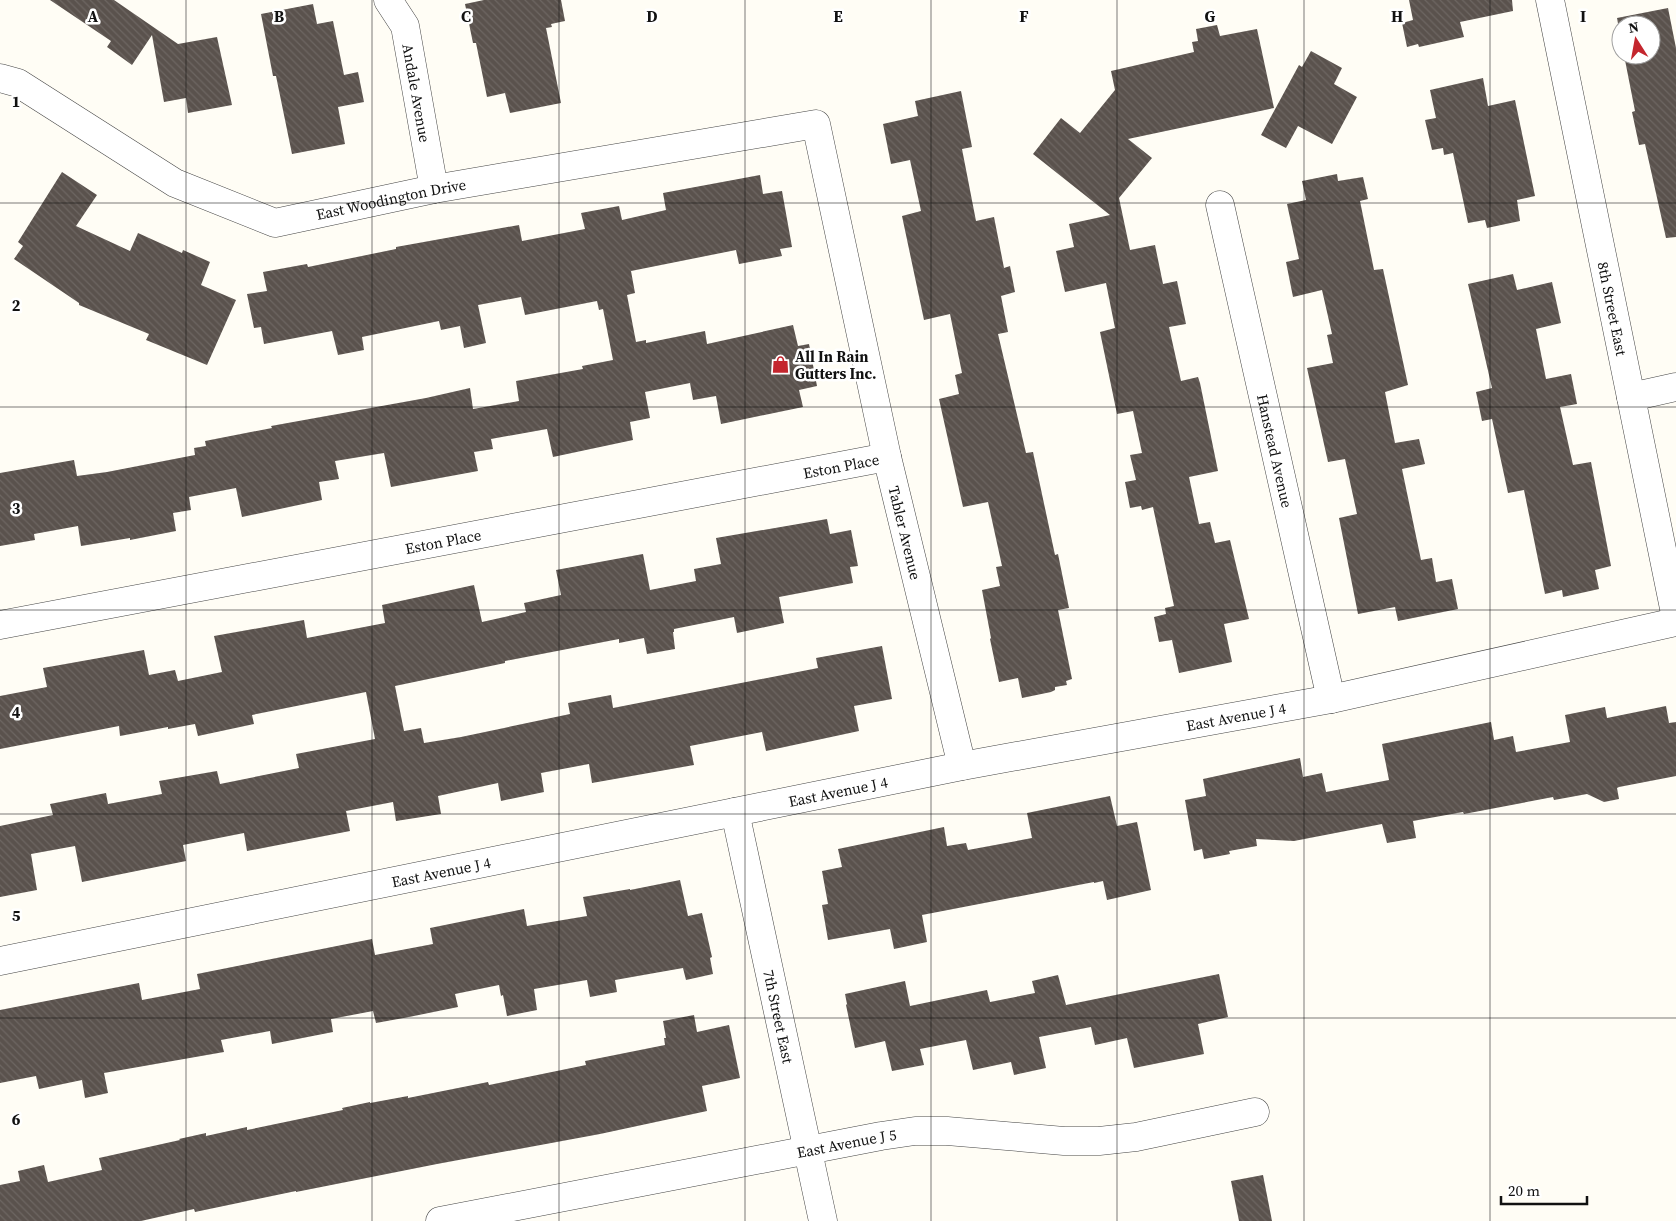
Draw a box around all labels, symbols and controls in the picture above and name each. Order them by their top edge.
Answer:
text: A [88,5,99,27]
text: B [274,5,285,27]
text: C [461,5,471,27]
text: D [646,5,658,27]
text: E [833,5,843,27]
text: F [1019,5,1029,27]
text: G [1205,5,1216,27]
text: H [1391,5,1403,27]
text: I [1580,5,1586,27]
north arrow [1611,15,1661,65]
text: N [1627,16,1640,38]
street label: Andale Avenue [398,42,436,144]
text: 1 [12,90,20,112]
street label: East Woodington Drive [314,173,468,224]
street label: 8th Street East [1593,260,1633,358]
text: 2 [12,294,21,316]
place label: All In Rain Gutters Inc. [795,346,876,384]
shop icon: All In Rain Gutters Inc. [771,355,791,375]
street label: Hanstead Avenue [1252,392,1298,510]
street label: Eston Place [801,448,881,483]
street label: Tabler Avenue [884,484,927,582]
text: 3 [12,497,21,519]
street label: Eston Place [403,524,483,559]
street label: East Avenue J 4 [1184,697,1288,736]
text: 4 [12,701,21,723]
street label: East Avenue J 4 [786,771,890,811]
street label: East Avenue J 4 [389,851,493,892]
text: 5 [12,904,21,926]
street label: 7th Street East [759,968,799,1065]
text: 6 [12,1108,21,1130]
street label: East Avenue J 5 [795,1123,898,1163]
scale bar [1501,1174,1587,1206]
text: 20 m [1508,1180,1540,1201]

